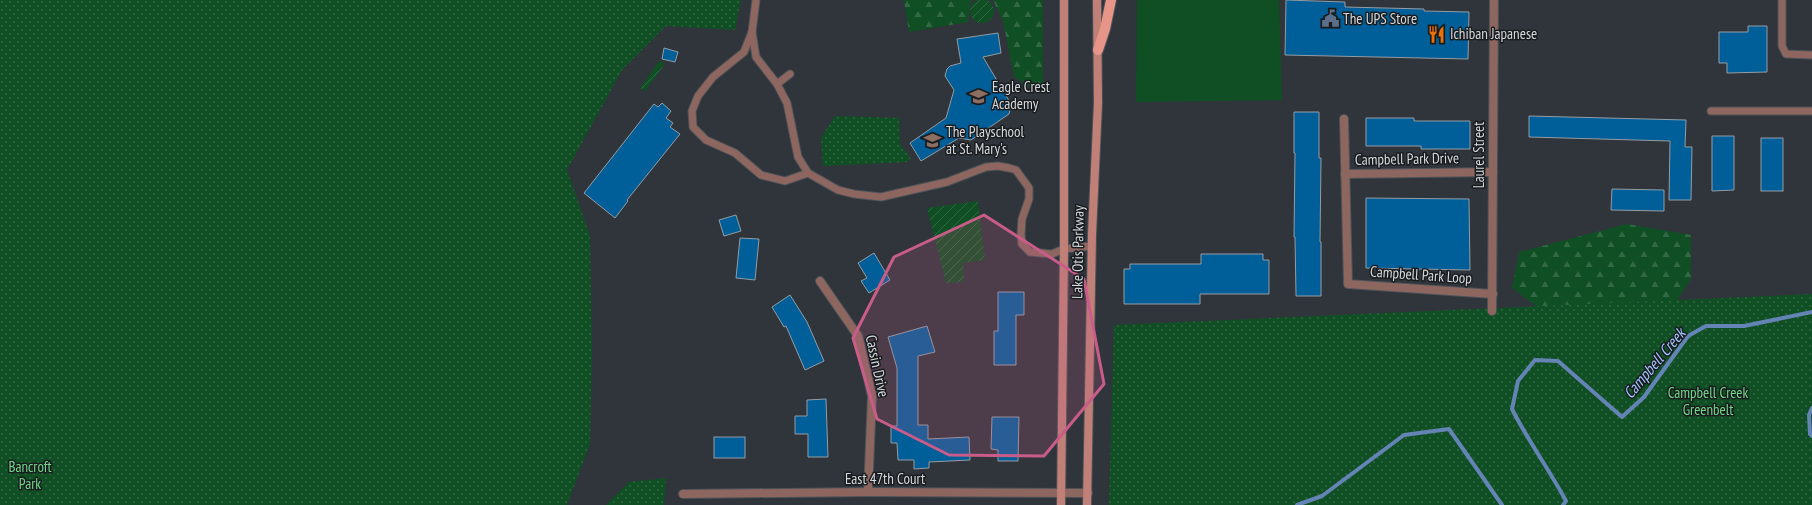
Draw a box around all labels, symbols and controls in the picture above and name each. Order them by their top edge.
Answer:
public building icon: The UPS Store [1320,9,1340,29]
place label: The UPS Store [1343,9,1417,28]
restaurant icon: Ichiban Japanese [1427,24,1447,44]
place label: Ichiban Japanese [1450,24,1537,43]
place label: Eagle Crest Academy [992,77,1050,113]
school or university icon: Eagle Crest Academy [969,86,989,106]
place label: The Playschool at St. Mary's [946,122,1025,158]
street label: Laurel Street [1469,122,1488,188]
school or university icon: The Playschool at St. Mary's [923,131,943,151]
street label: Campbell Park Drive [1355,148,1459,169]
street label: Lake Otis Parkway [1067,205,1088,299]
street label: Campbell Park Loop [1369,261,1473,288]
water label: Campbell Creek [1619,322,1690,402]
street label: Cassin Drive [862,333,893,399]
park label: Campbell Creek Greenbelt [1668,383,1749,419]
park label: Bancroft Park [8,457,52,493]
street label: East 47th Court [845,469,925,488]

